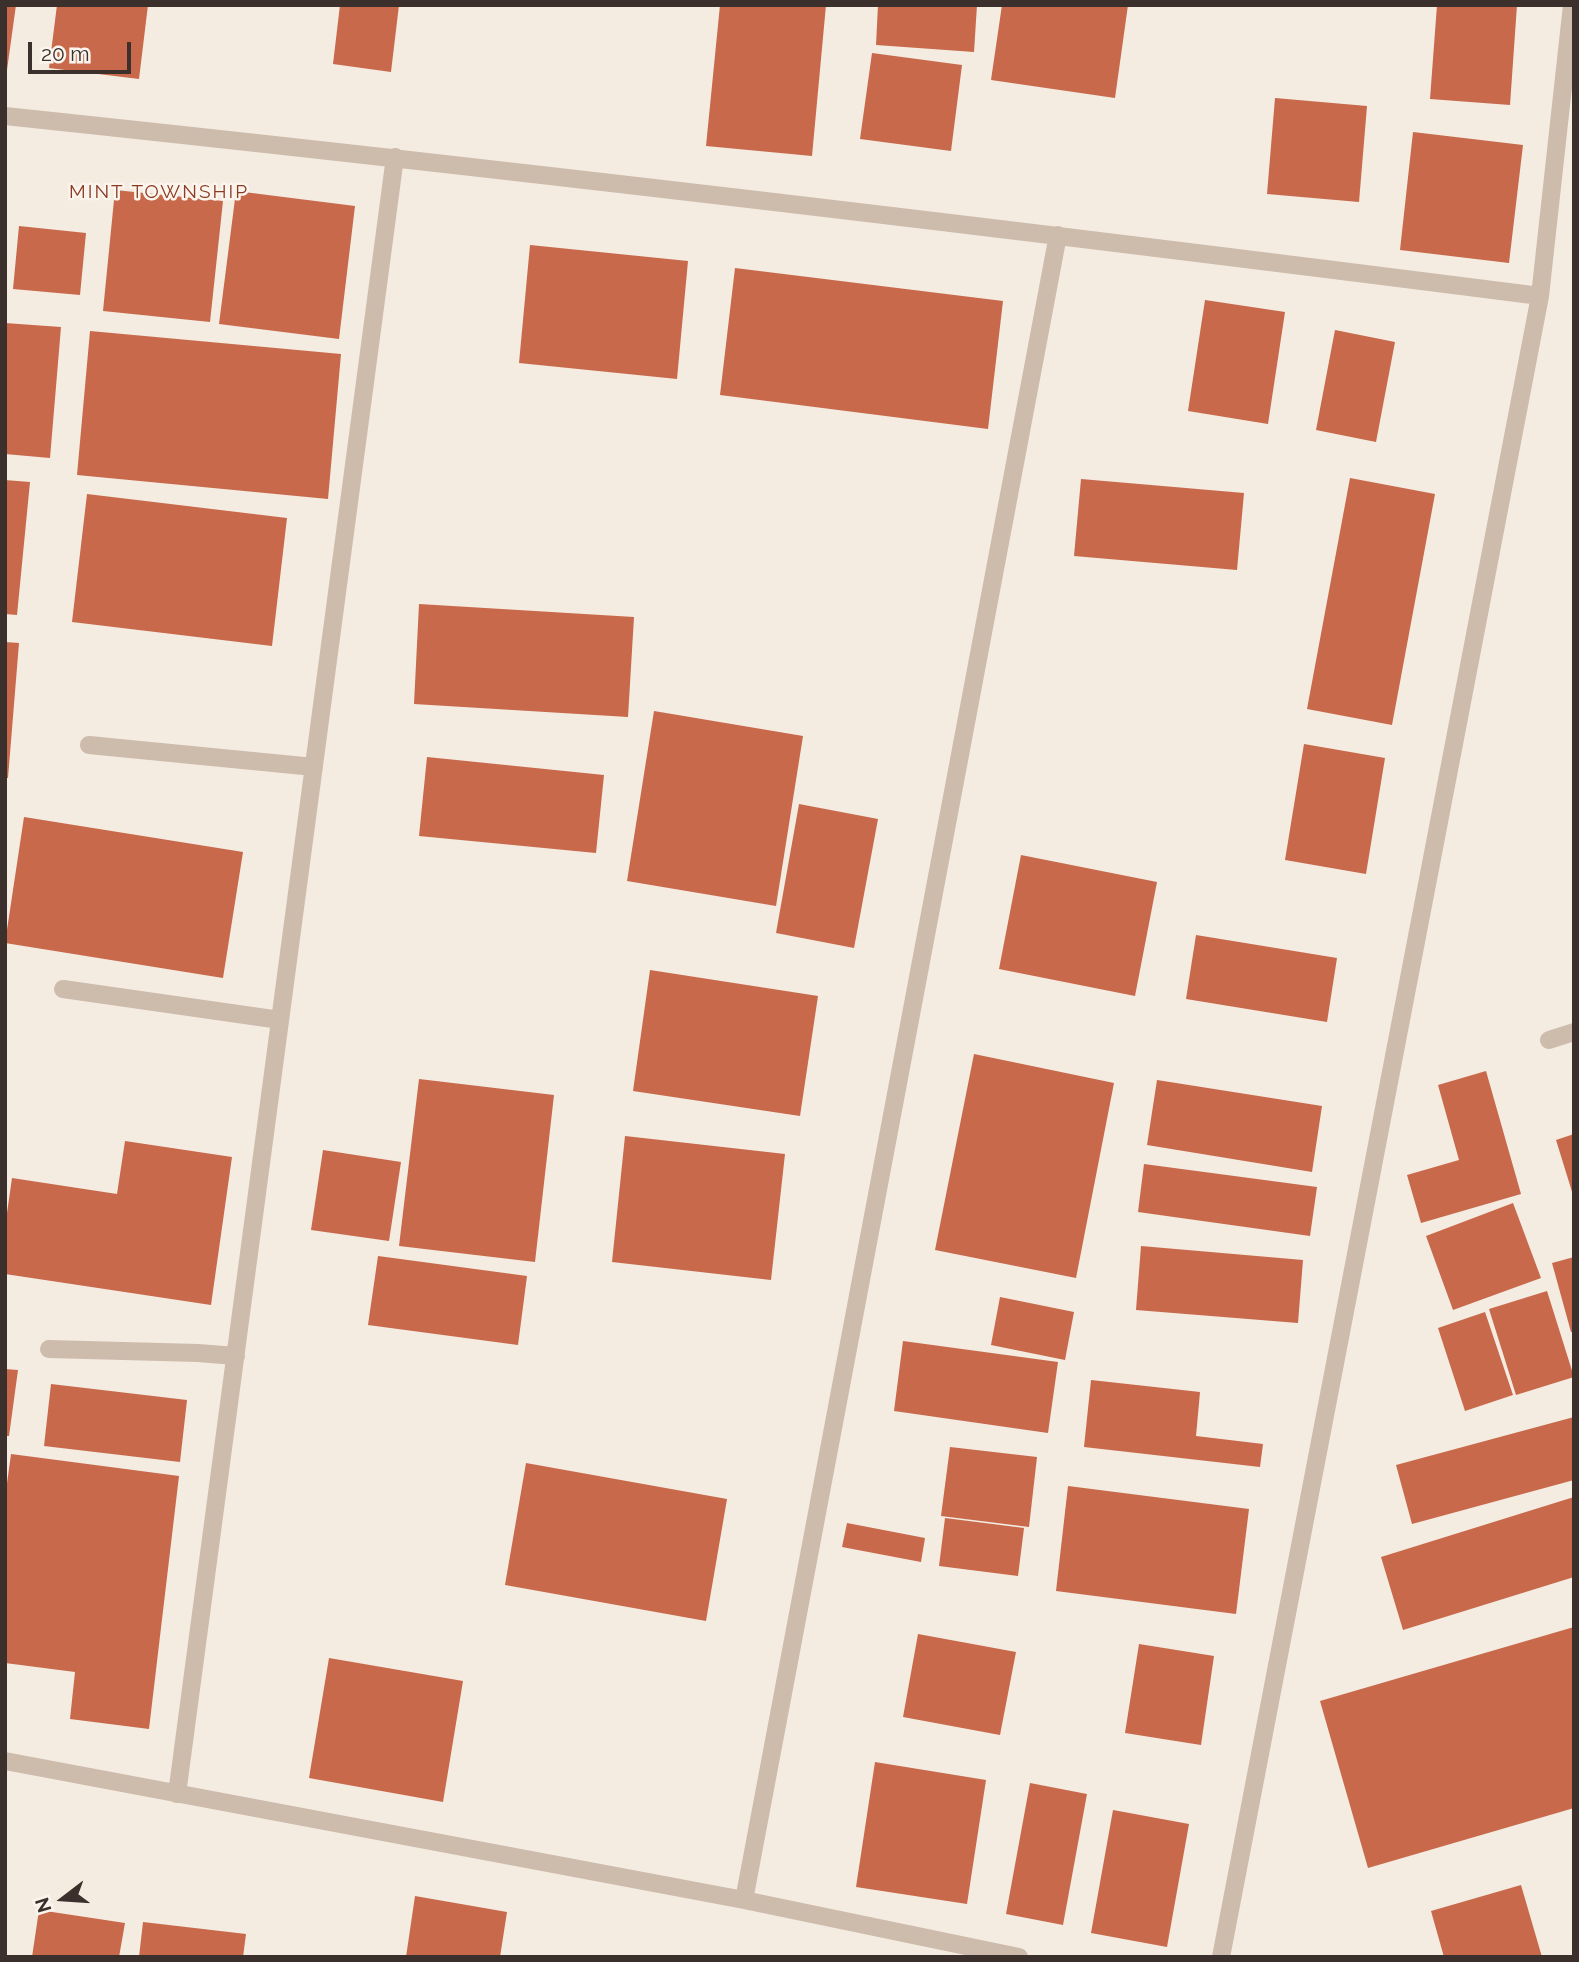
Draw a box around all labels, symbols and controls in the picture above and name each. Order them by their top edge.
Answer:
scale bar [32,28,135,72]
text: 20 m [41,41,89,66]
district label: MINT TOWNSHIP [71,181,247,203]
north arrow [28,1864,98,1934]
text: N [30,1895,56,1915]

